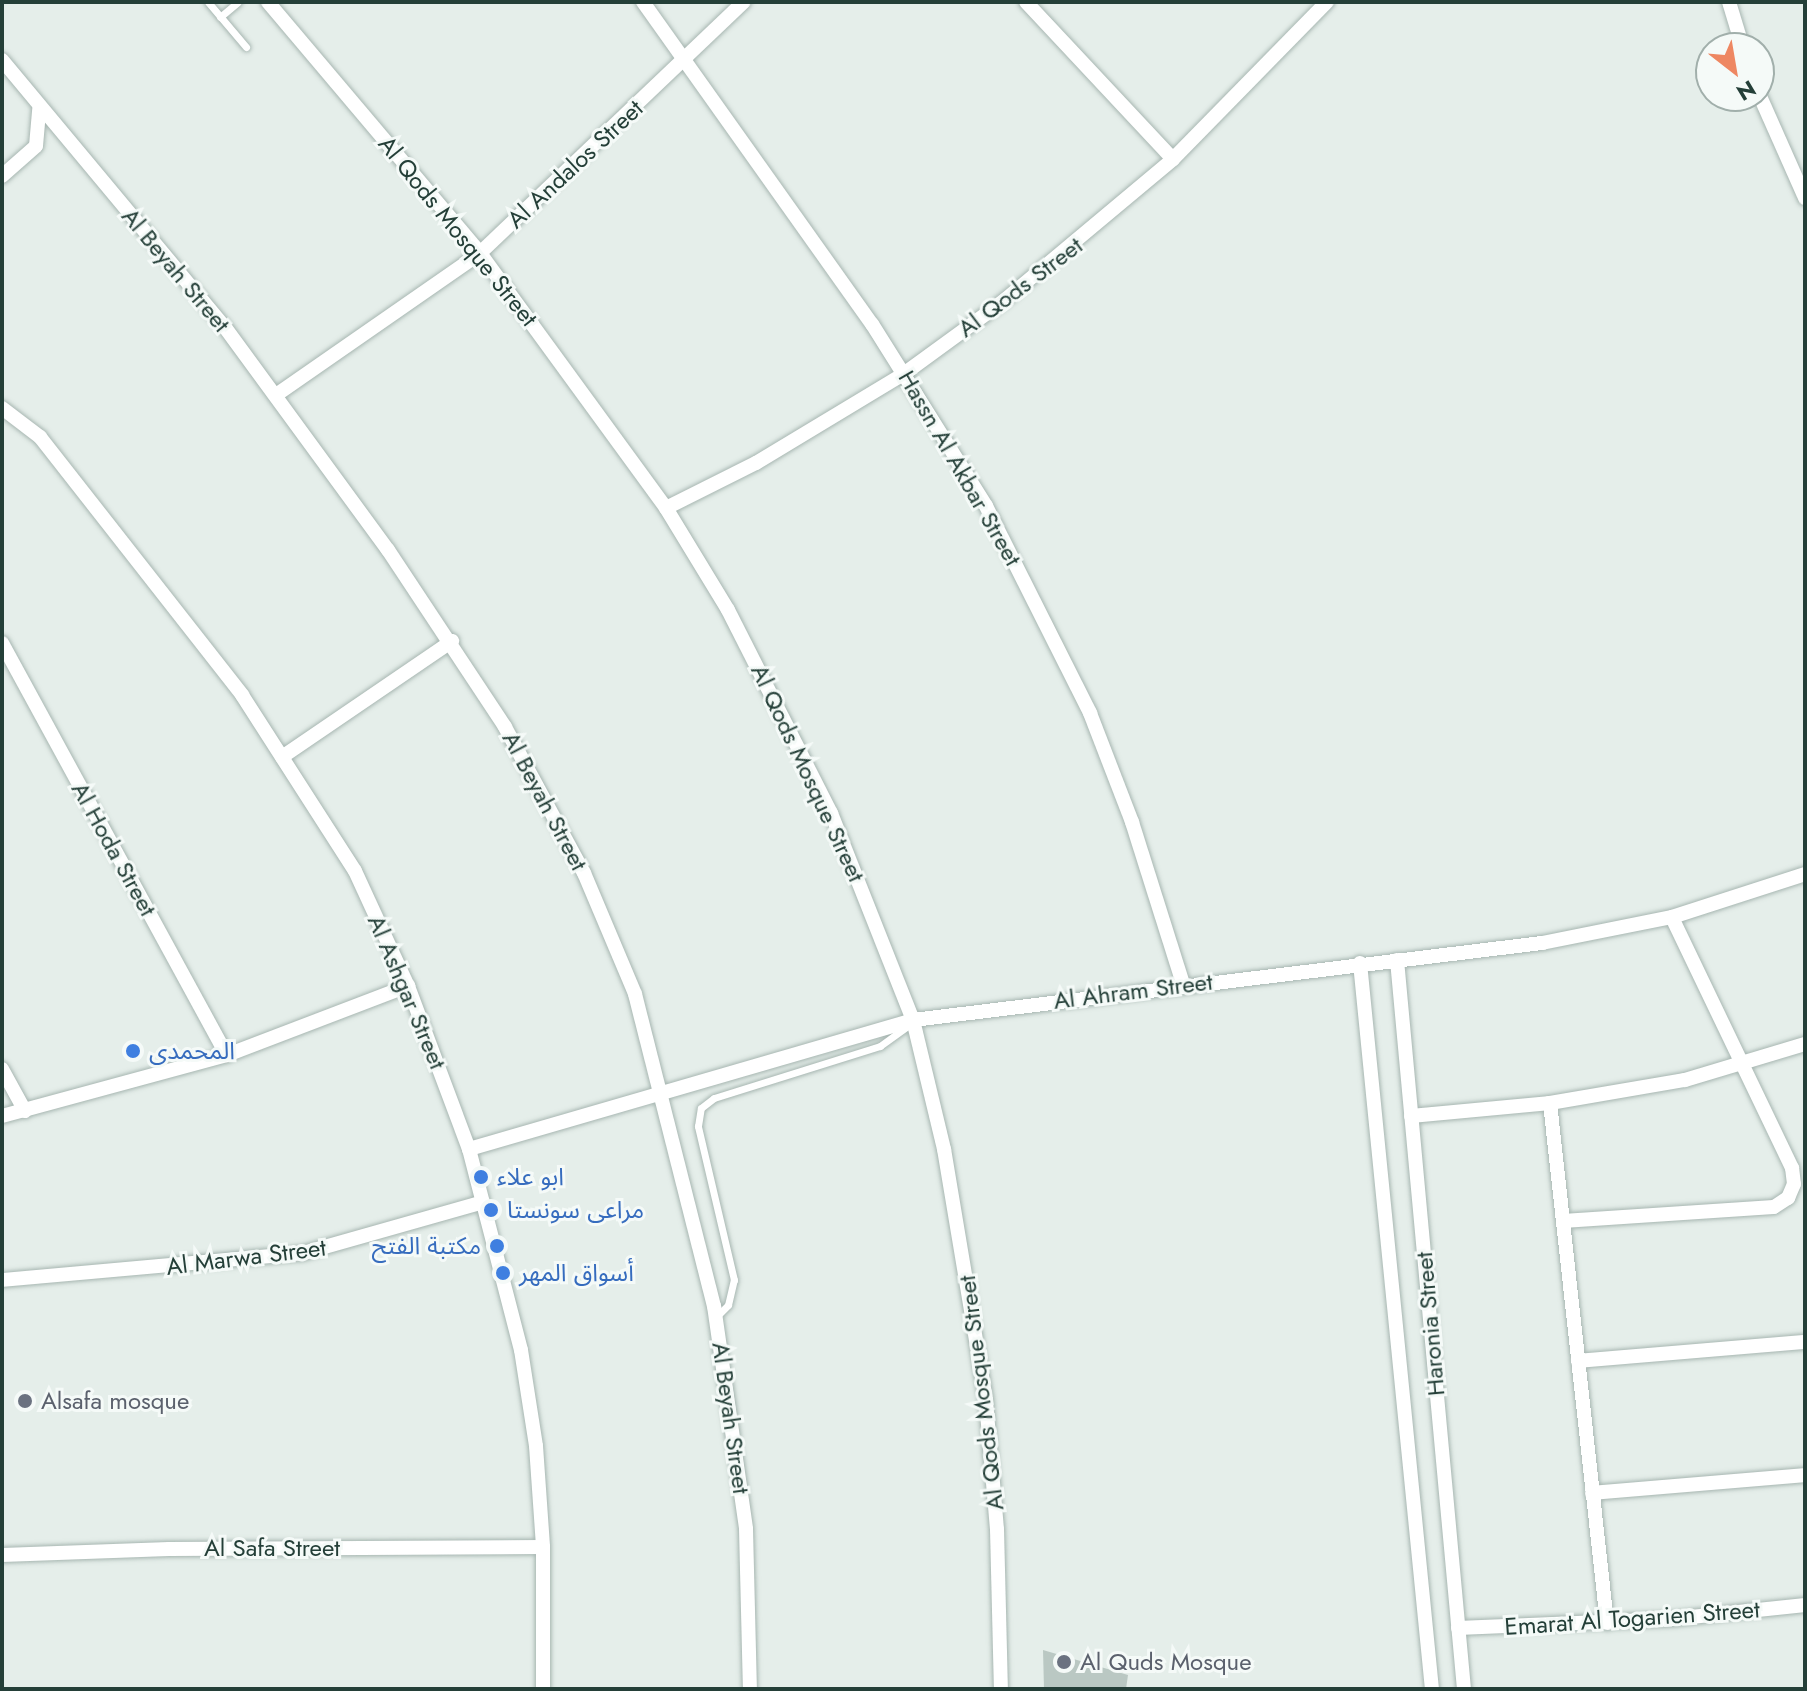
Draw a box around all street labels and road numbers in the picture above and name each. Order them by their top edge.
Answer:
street label: Al Andalos Street [501,94,649,234]
street label: Al Qods Mosque Street [372,130,544,332]
street label: Al Beyah Street [116,202,236,338]
street label: Al Qods Street [952,231,1088,343]
street label: Hassn Al Akbar Street [892,365,1028,571]
street label: Al Qods Mosque Street [745,660,871,886]
street label: Al Beyah Street [496,727,594,875]
street label: Al Hoda Street [65,777,163,921]
street label: Al Ashgar Street [362,911,452,1073]
street label: Al Ahram Street [1052,967,1214,1015]
street label: Al Marwa Street [164,1233,328,1281]
street label: Haronia Street [1409,1251,1451,1397]
street label: Al Qods Mosque Street [952,1274,1010,1512]
street label: Al Beyah Street [706,1340,756,1496]
street label: Al Safa Street [204,1534,340,1562]
street label: Emarat Al Togarien Street [1503,1595,1761,1641]

